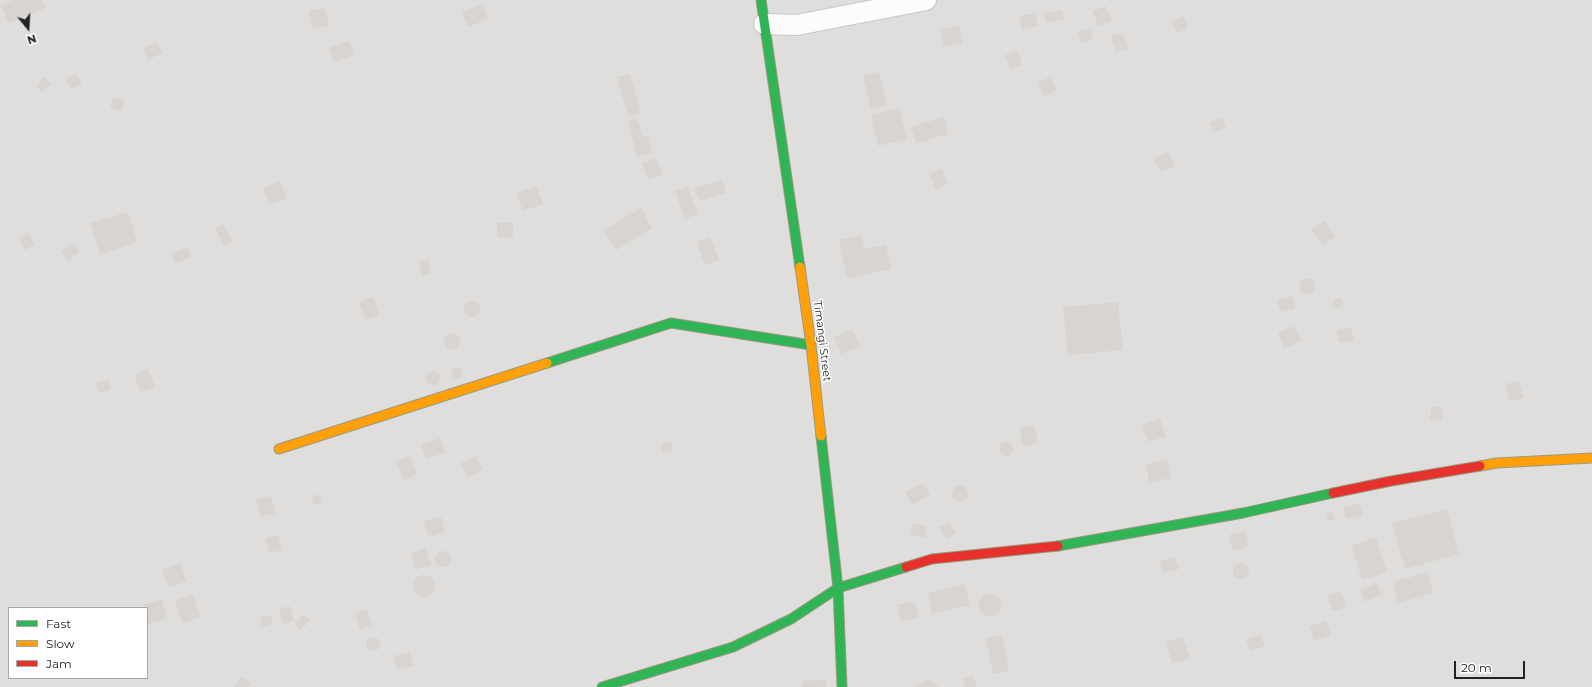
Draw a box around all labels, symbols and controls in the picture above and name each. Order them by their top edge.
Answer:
north arrow [8,8,48,48]
text: N [25,31,38,47]
street label: Timangi Street [810,300,834,382]
legend [8,607,148,679]
text: Fast [46,616,71,631]
text: Slow [46,636,75,651]
scale bar [1456,653,1527,679]
text: Jam [46,656,72,671]
text: 20 m [1461,660,1492,675]

